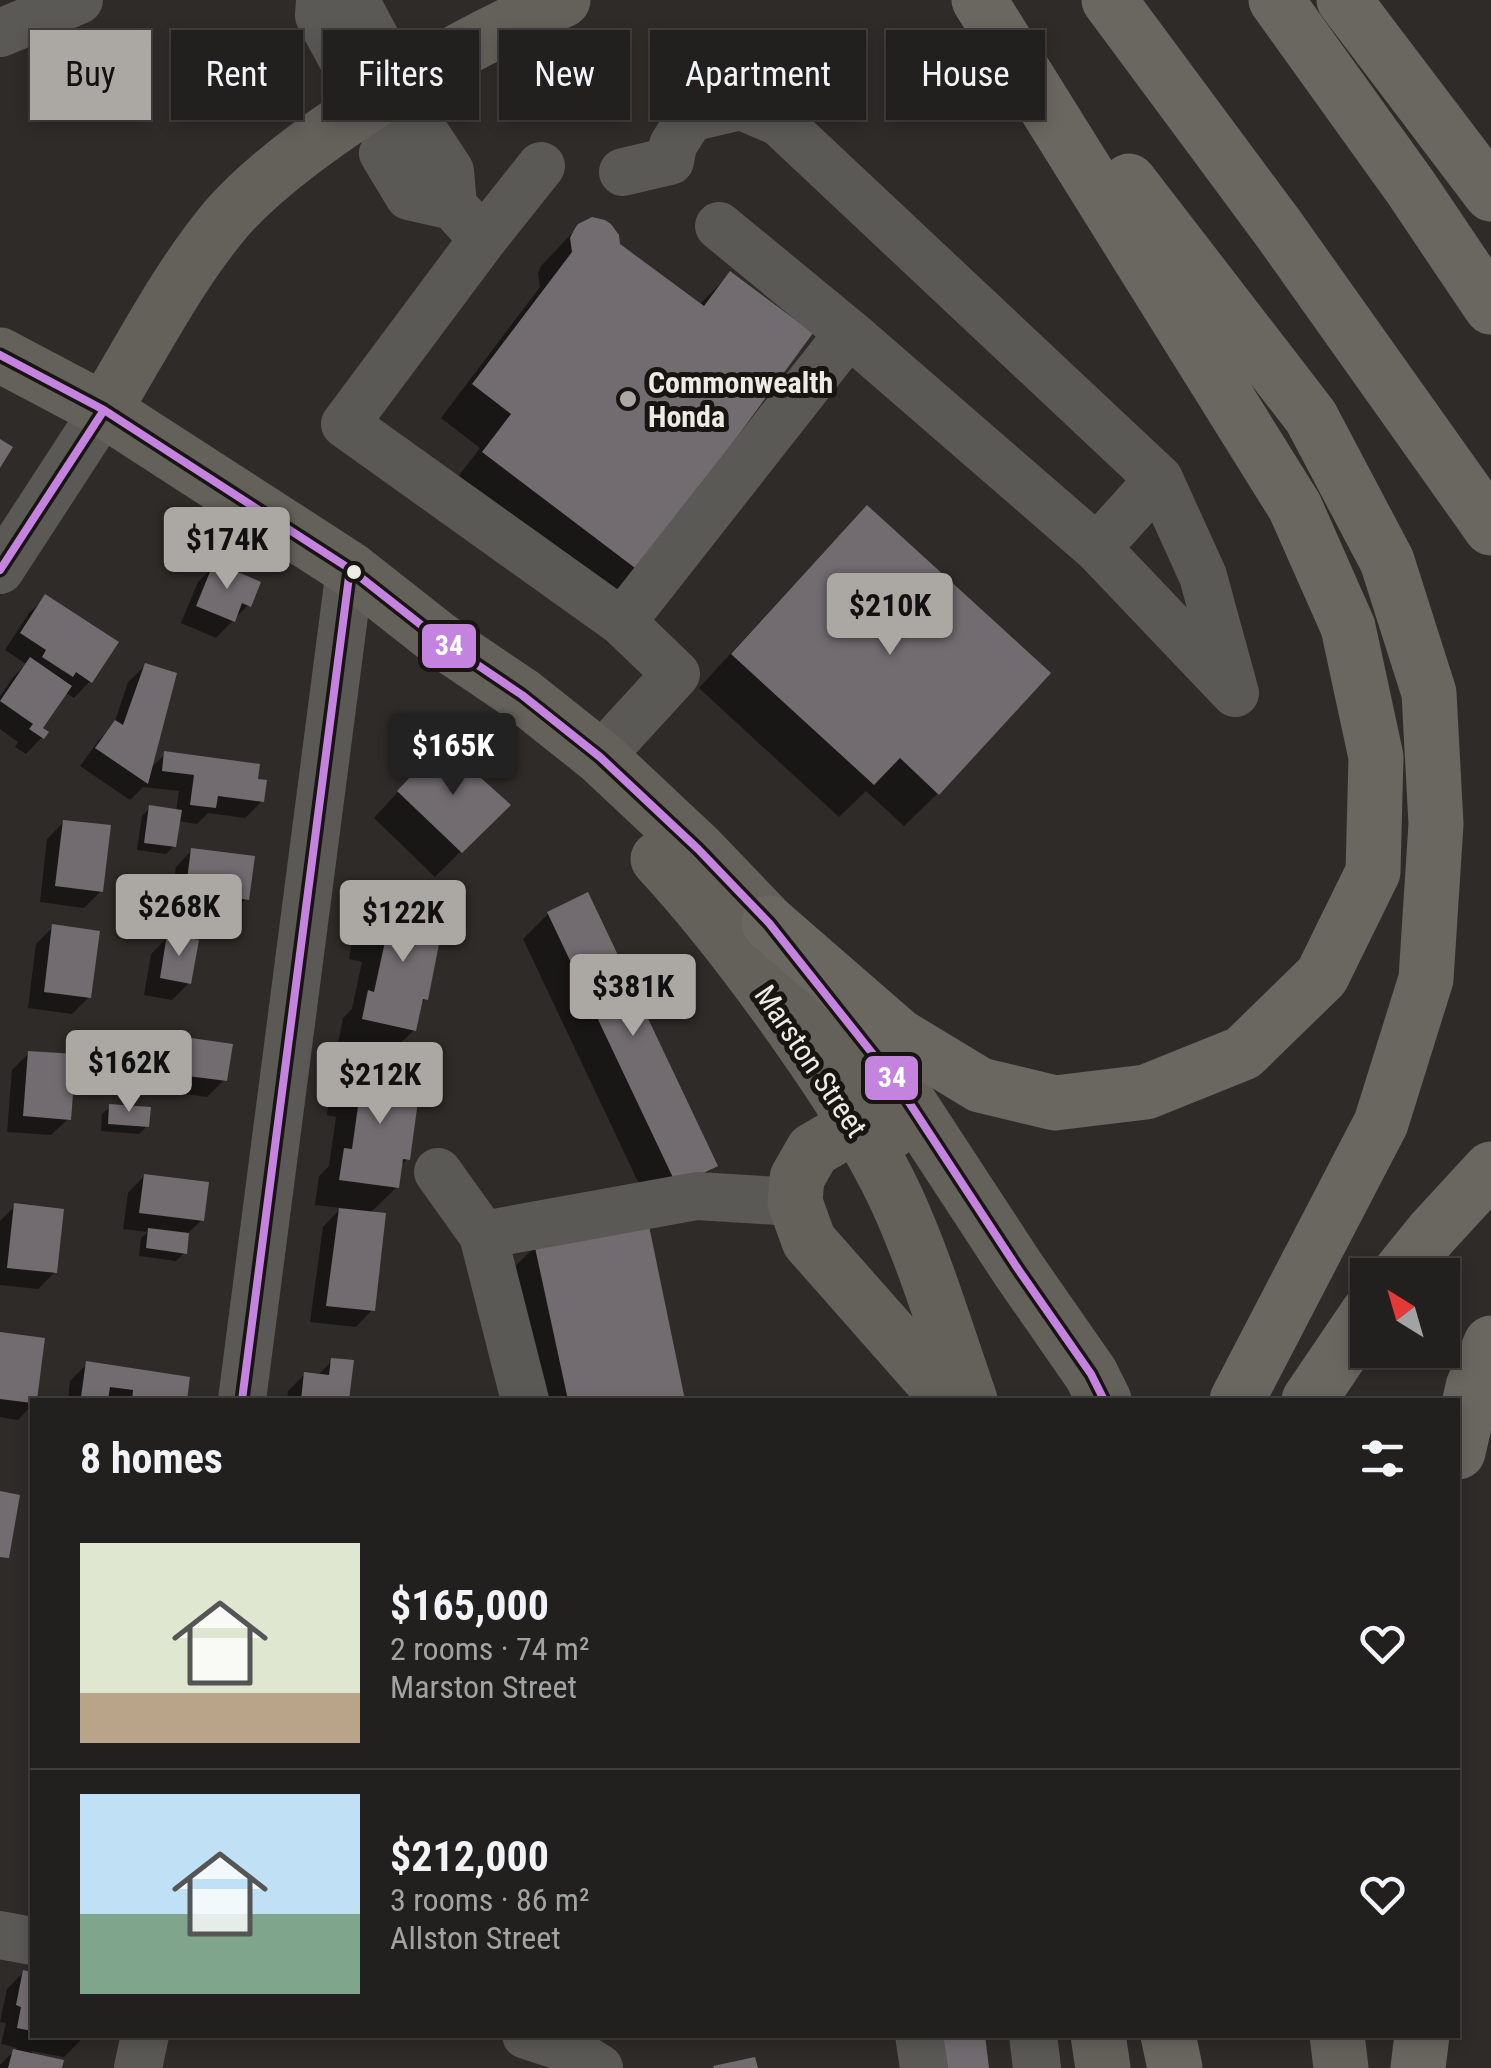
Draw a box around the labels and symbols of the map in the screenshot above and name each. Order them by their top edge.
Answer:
place label: Commonwealth Honda [648,365,833,434]
marker: Commonwealth Honda [617,388,639,410]
pin: $174K [157,507,297,592]
unlabelled marker [344,562,364,582]
pin: $210K [820,573,960,658]
line badge: 34 [420,622,478,670]
text: 34 [435,629,463,662]
pin: $165K [383,713,523,798]
pin: $268K [109,874,249,959]
pin: $122K [333,880,473,965]
pin: $381K [563,954,703,1039]
street label: Marston Street [748,979,874,1143]
pin: $162K [59,1030,199,1115]
pin: $212K [310,1042,450,1127]
line badge: 34 [863,1054,920,1102]
text: 34 [878,1061,906,1094]
north arrow [1350,1258,1460,1368]

